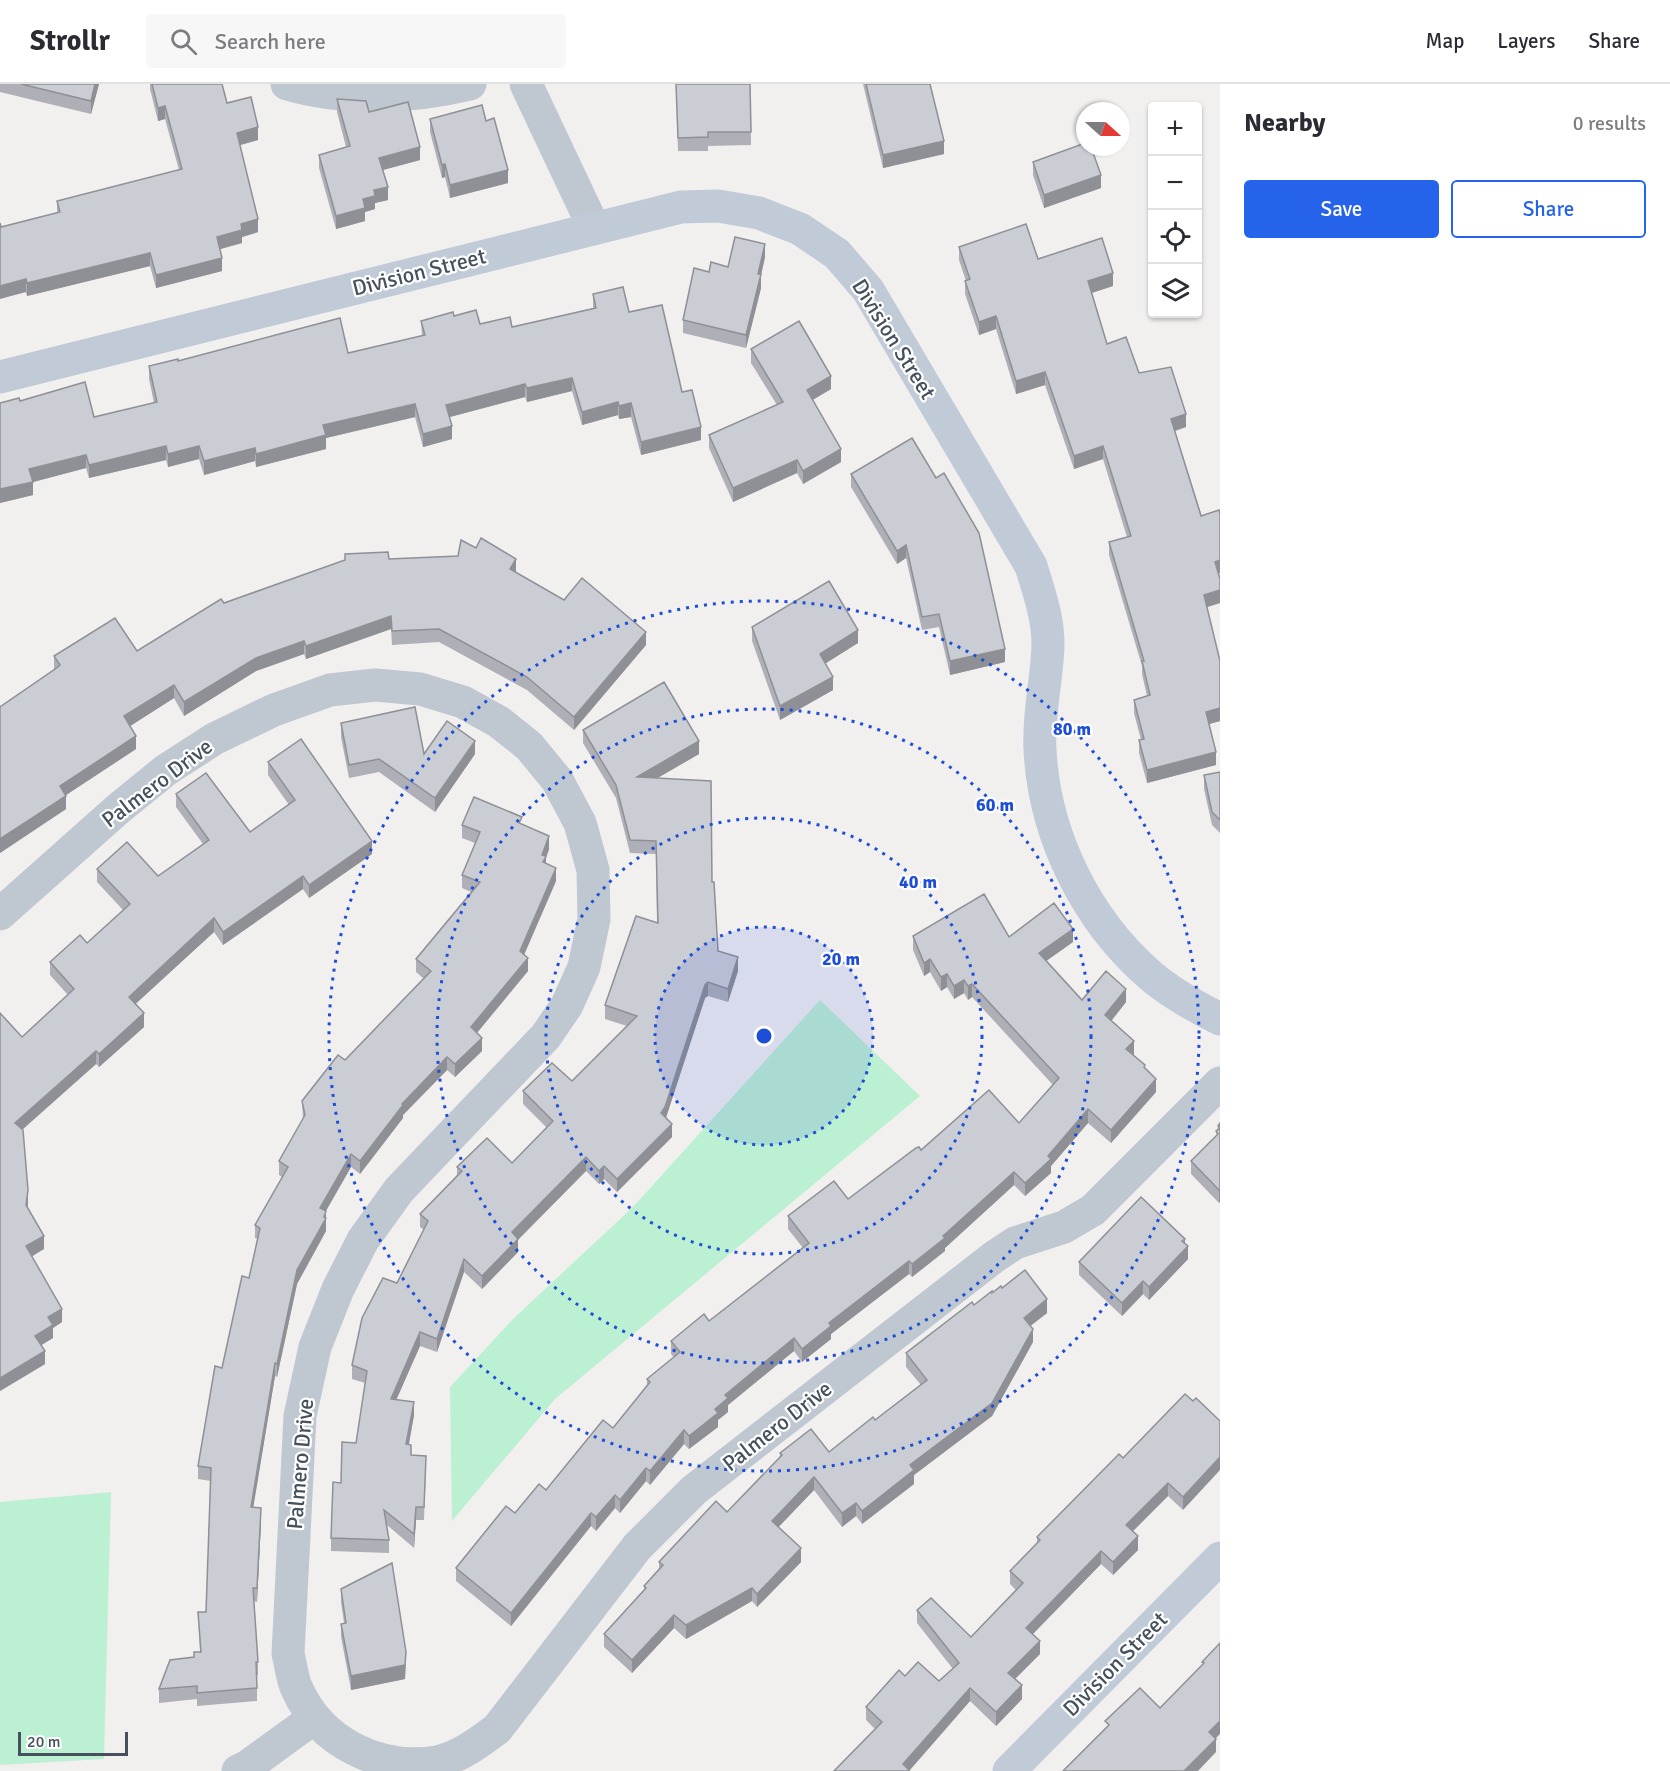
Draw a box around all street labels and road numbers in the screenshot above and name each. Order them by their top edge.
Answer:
street label: Division Street [349,242,489,302]
street label: Division Street [846,274,942,404]
street label: Palmero Drive [96,733,218,833]
street label: Palmero Drive [717,1375,837,1477]
street label: Palmero Drive [281,1397,319,1531]
street label: Division Street [1057,1606,1173,1722]

